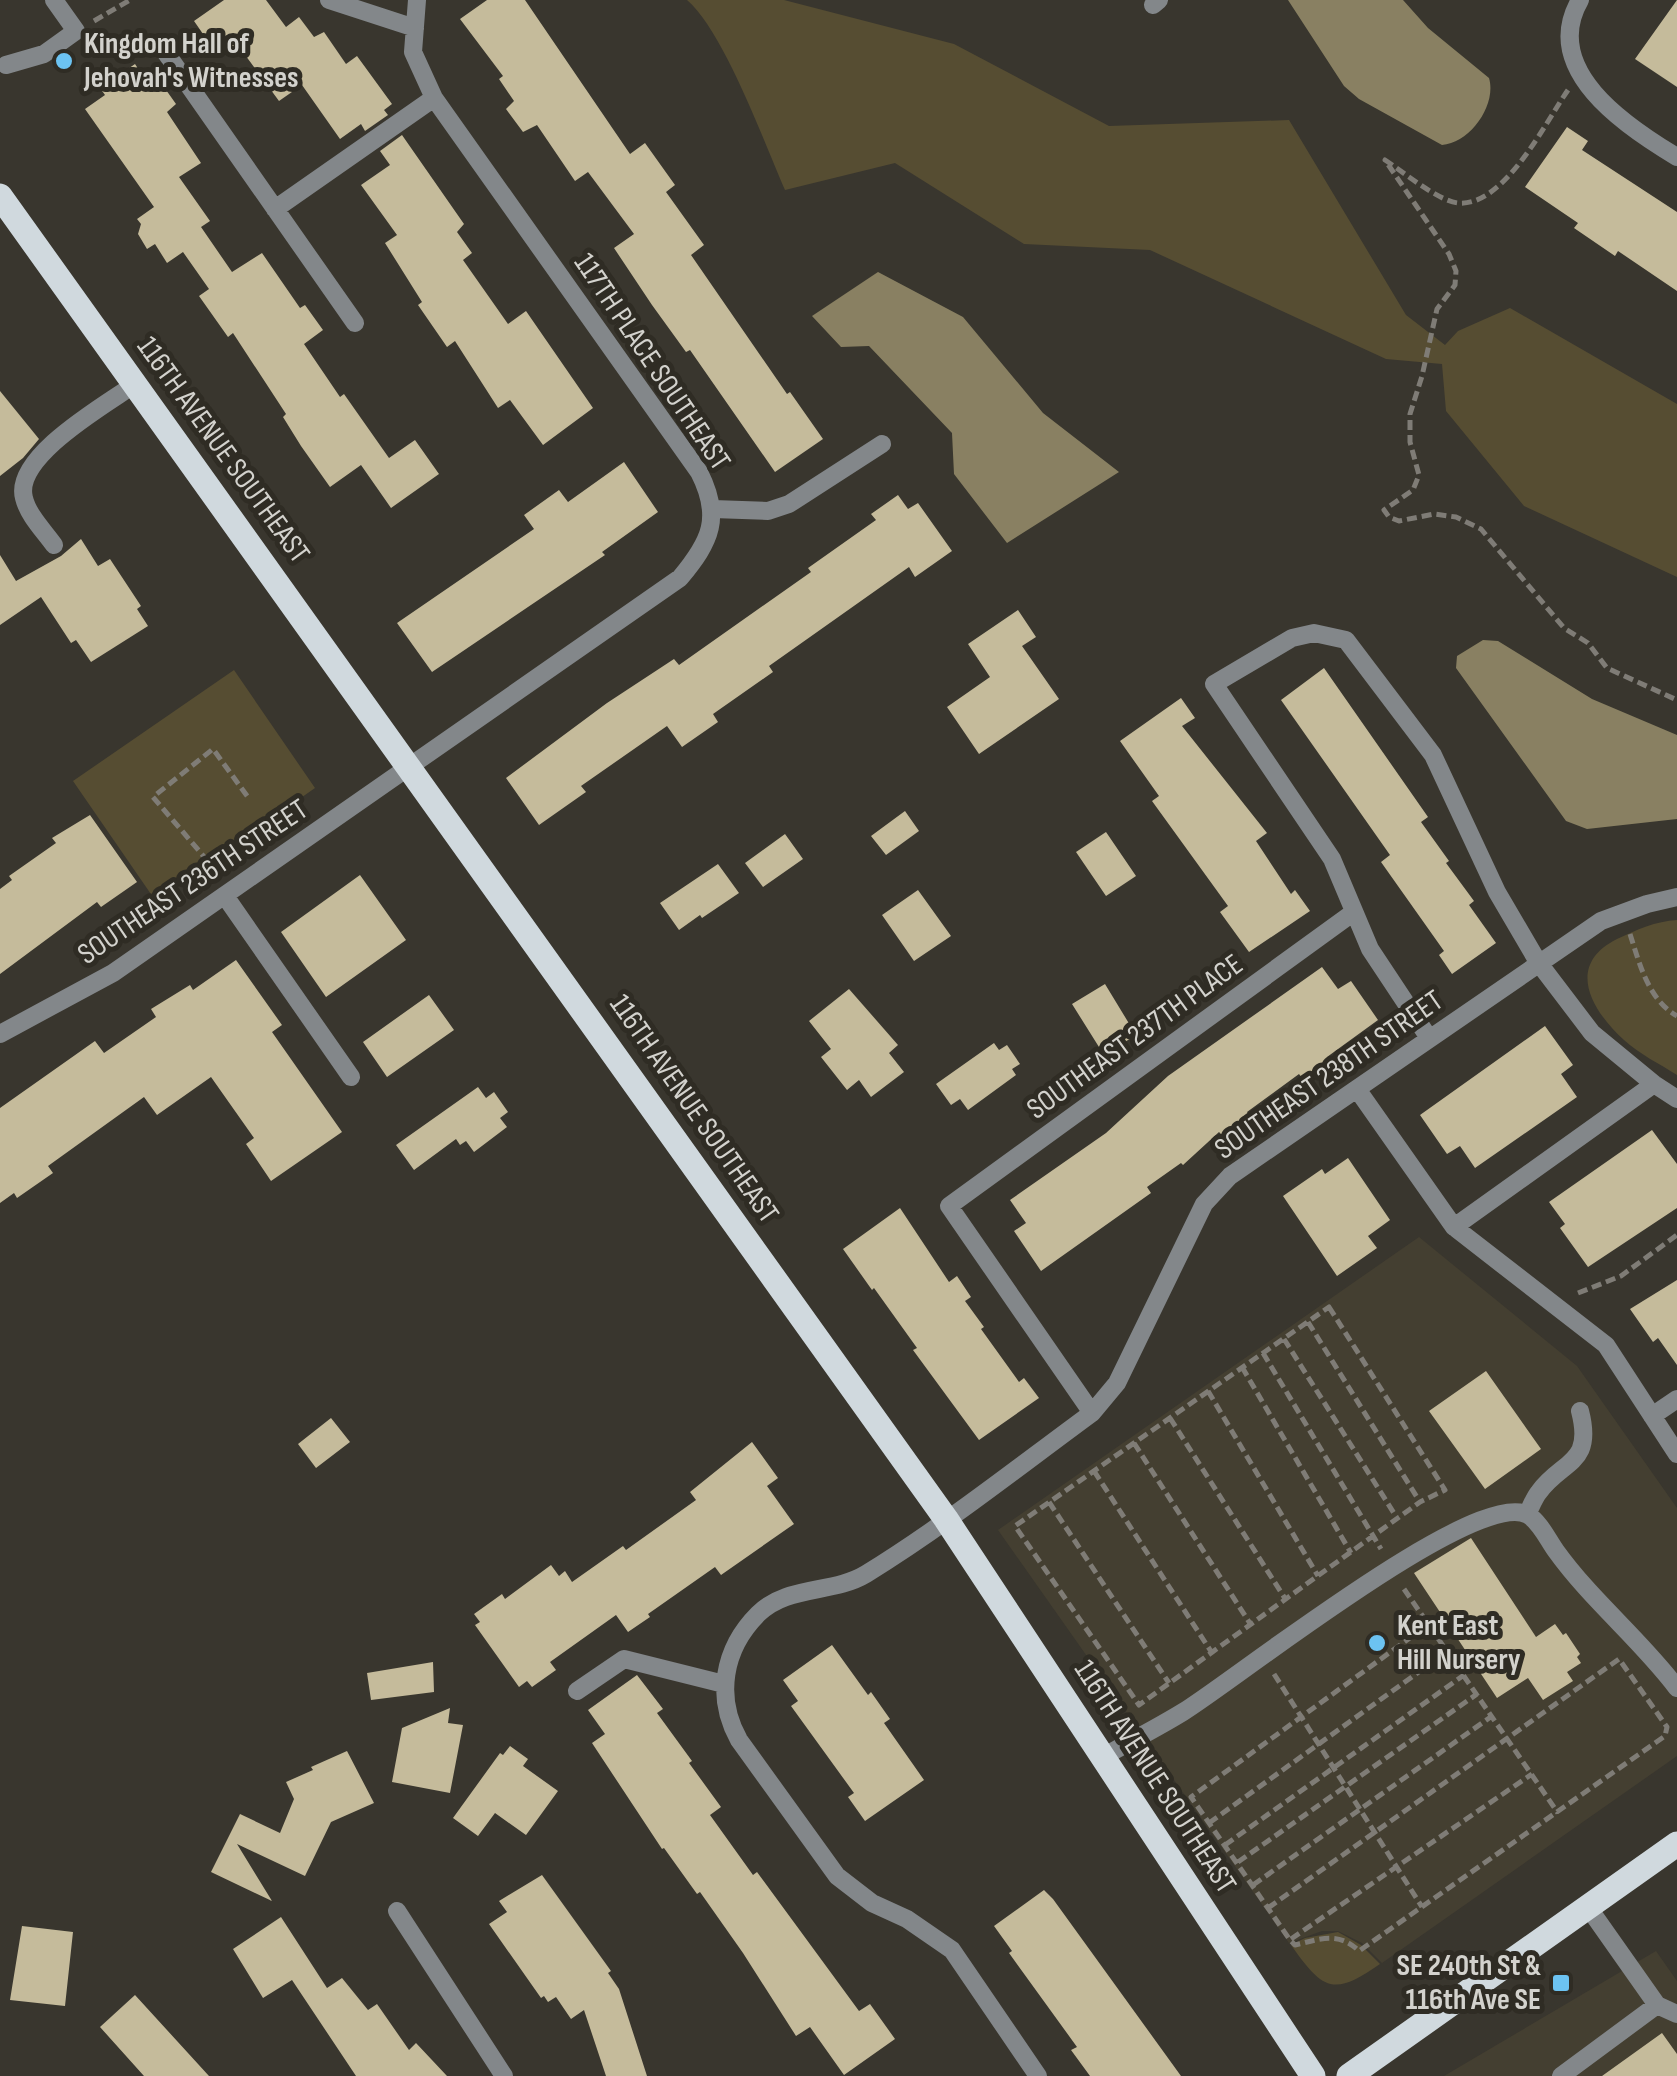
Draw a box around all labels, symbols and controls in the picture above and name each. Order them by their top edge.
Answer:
place label: Kingdom Hall of Jehovah's Witnesses [83,26,299,96]
marker: Kingdom Hall of Jehovah's Witnesses [53,50,75,72]
street label: 117TH PLACE SOUTHEAST [566,247,738,477]
street label: 116TH AVENUE SOUTHEAST [129,330,317,570]
street label: SOUTHEAST 236TH STREET [71,792,315,972]
street label: SOUTHEAST 237TH PLACE [1020,947,1250,1127]
street label: SOUTHEAST 238TH STREET [1208,983,1450,1167]
street label: 116TH AVENUE SOUTHEAST [602,988,786,1230]
place label: Kent East Hill Nursery [1397,1608,1521,1678]
marker: Kent East Hill Nursery [1366,1632,1388,1654]
street label: 116TH AVENUE SOUTHEAST [1066,1654,1244,1900]
place label: SE 240th St & 116th Ave SE [1396,1948,1541,2018]
marker: SE 240th St & 116th Ave SE [1550,1972,1572,1994]

